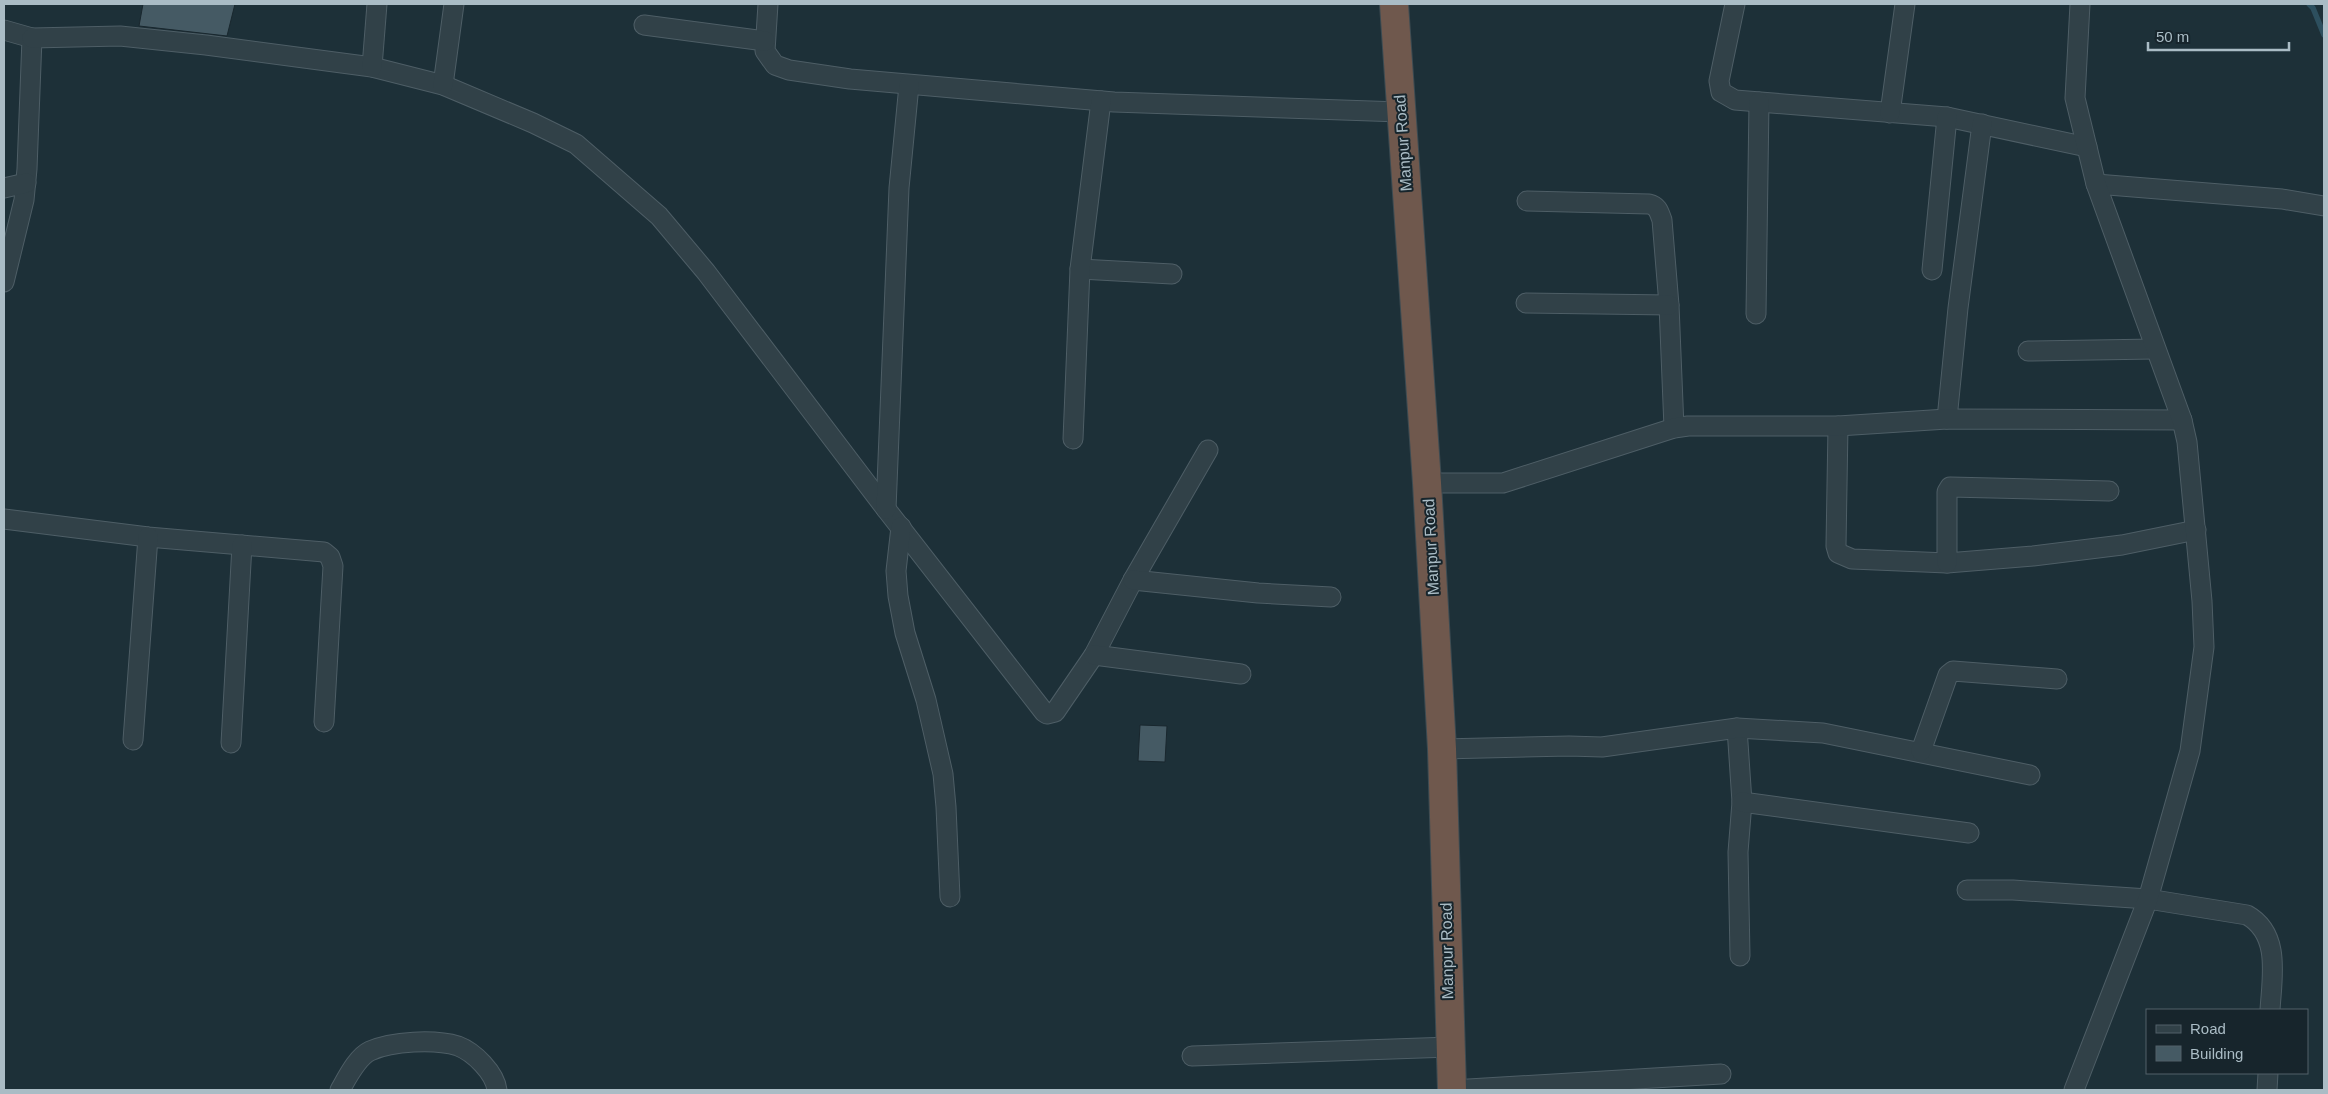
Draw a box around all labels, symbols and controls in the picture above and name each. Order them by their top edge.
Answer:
scale bar [2148,20,2289,52]
text: 50 m [2156,28,2189,45]
street label: Manpur Road [1391,94,1415,192]
street label: Manpur Road [1420,498,1442,596]
street label: Manpur Road [1438,902,1456,1000]
legend [2146,1009,2308,1074]
text: Road [2190,1020,2226,1037]
text: Building [2190,1045,2243,1062]

